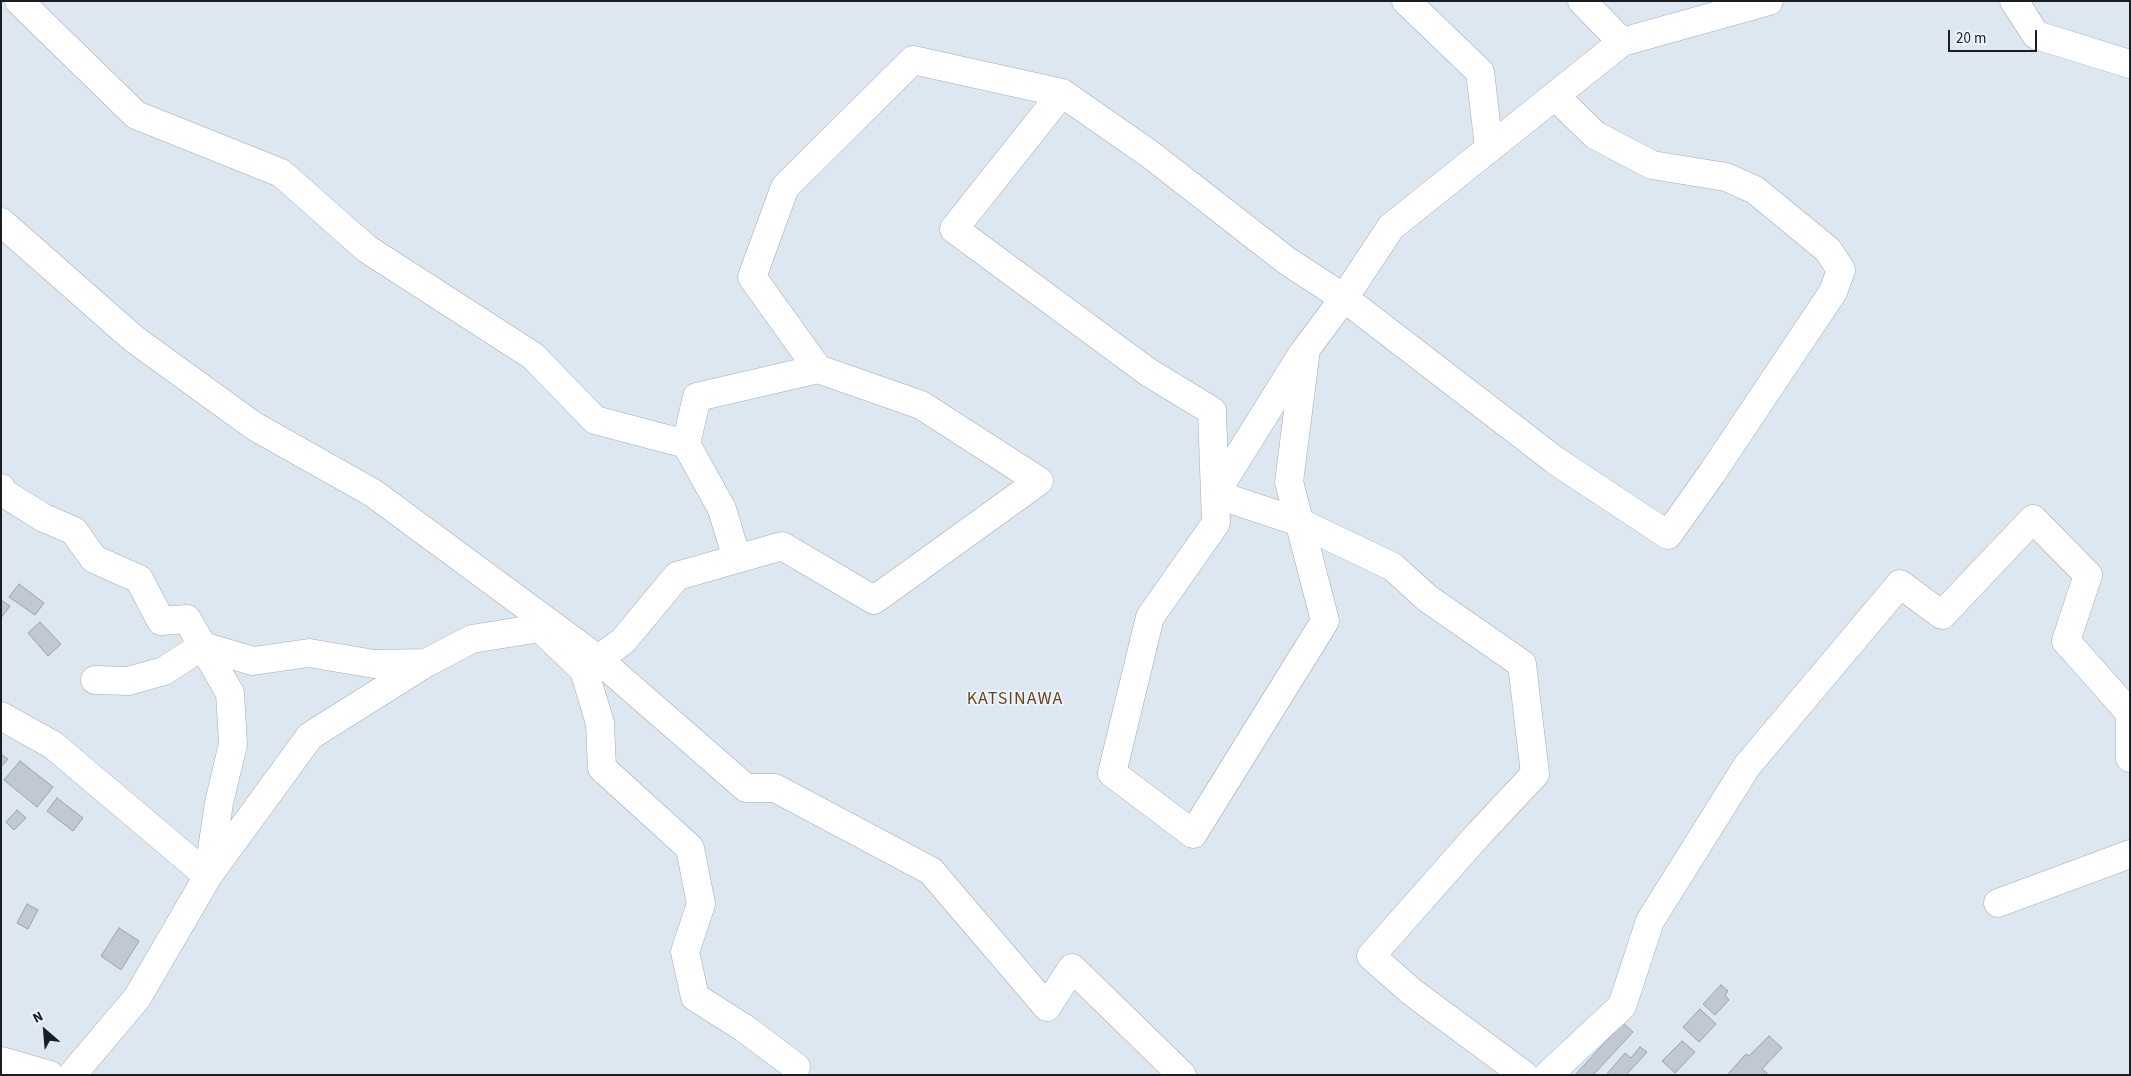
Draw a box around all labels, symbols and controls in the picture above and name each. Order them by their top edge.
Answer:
scale bar [1951,20,2040,52]
text: 20 m [1956,28,1986,49]
district label: KATSINAWA [966,689,1064,711]
north arrow [20,1006,70,1056]
text: N [30,1007,47,1029]

